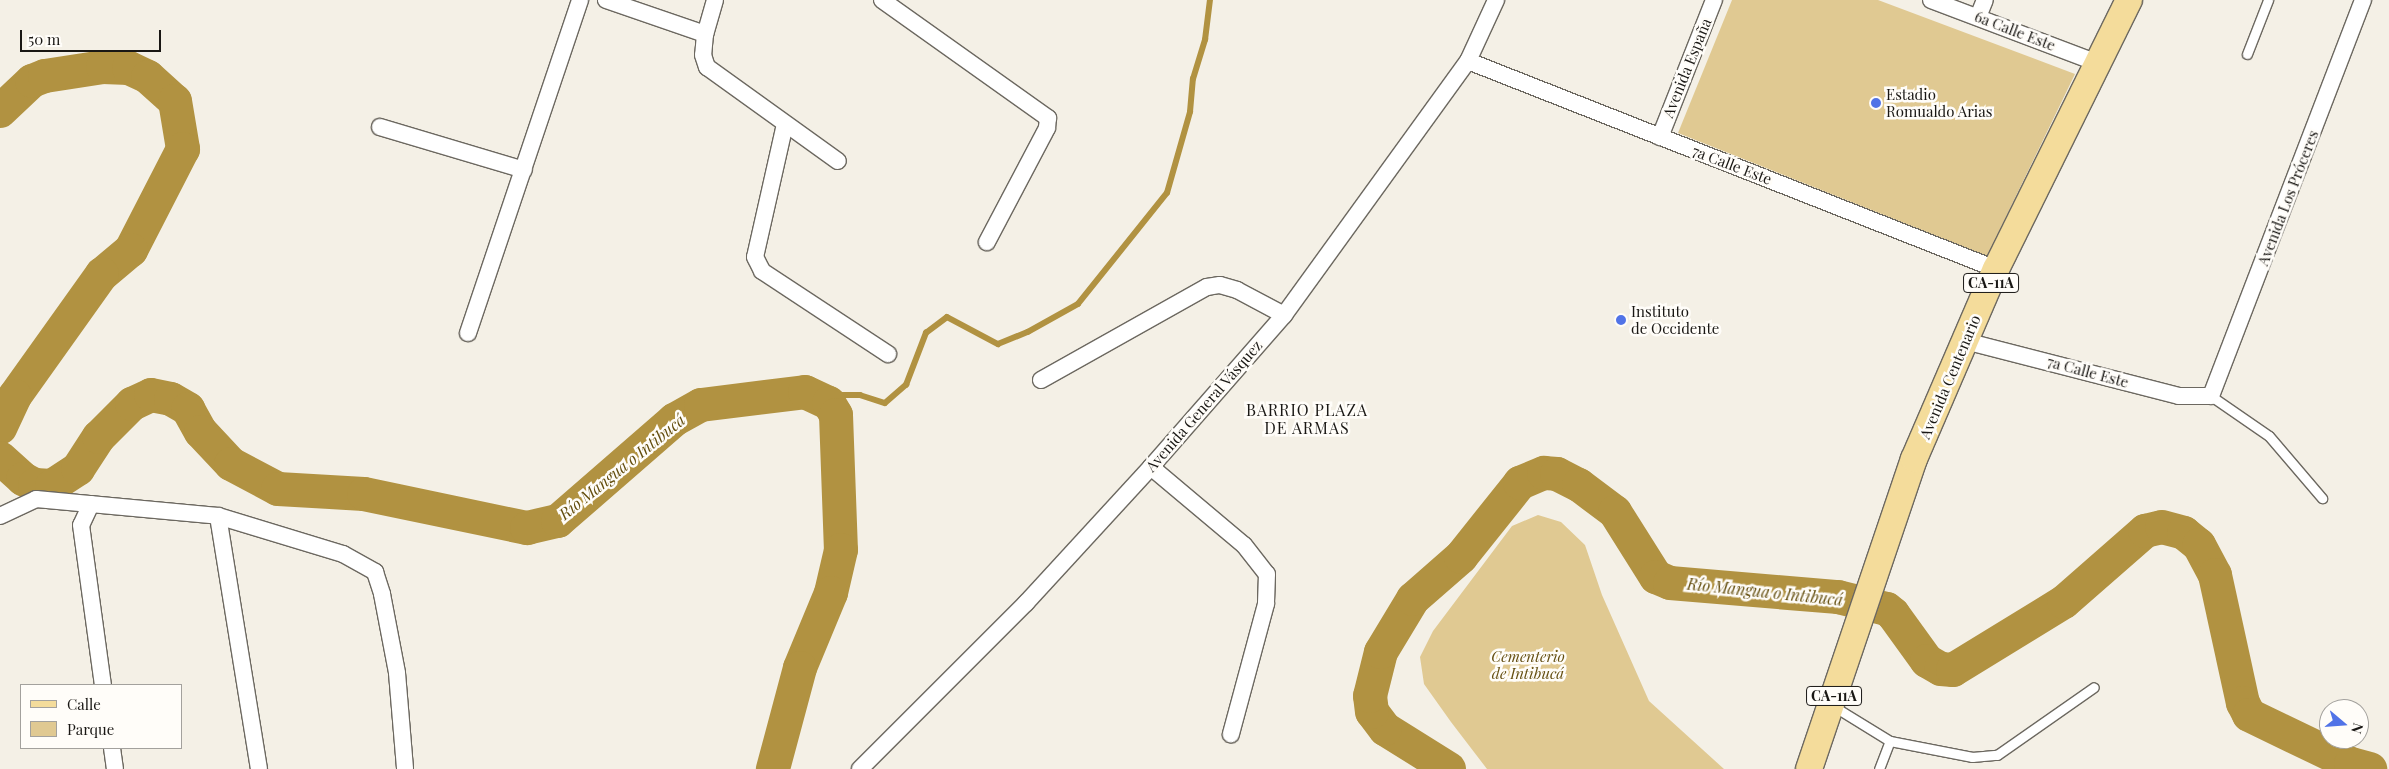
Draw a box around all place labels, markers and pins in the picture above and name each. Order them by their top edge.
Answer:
place label: Estadio Romualdo Arias [1886,85,1993,120]
marker: Estadio Romualdo Arias [1870,97,1882,109]
place label: Instituto de Occidente [1631,302,1719,337]
marker: Instituto de Occidente [1615,314,1627,326]

